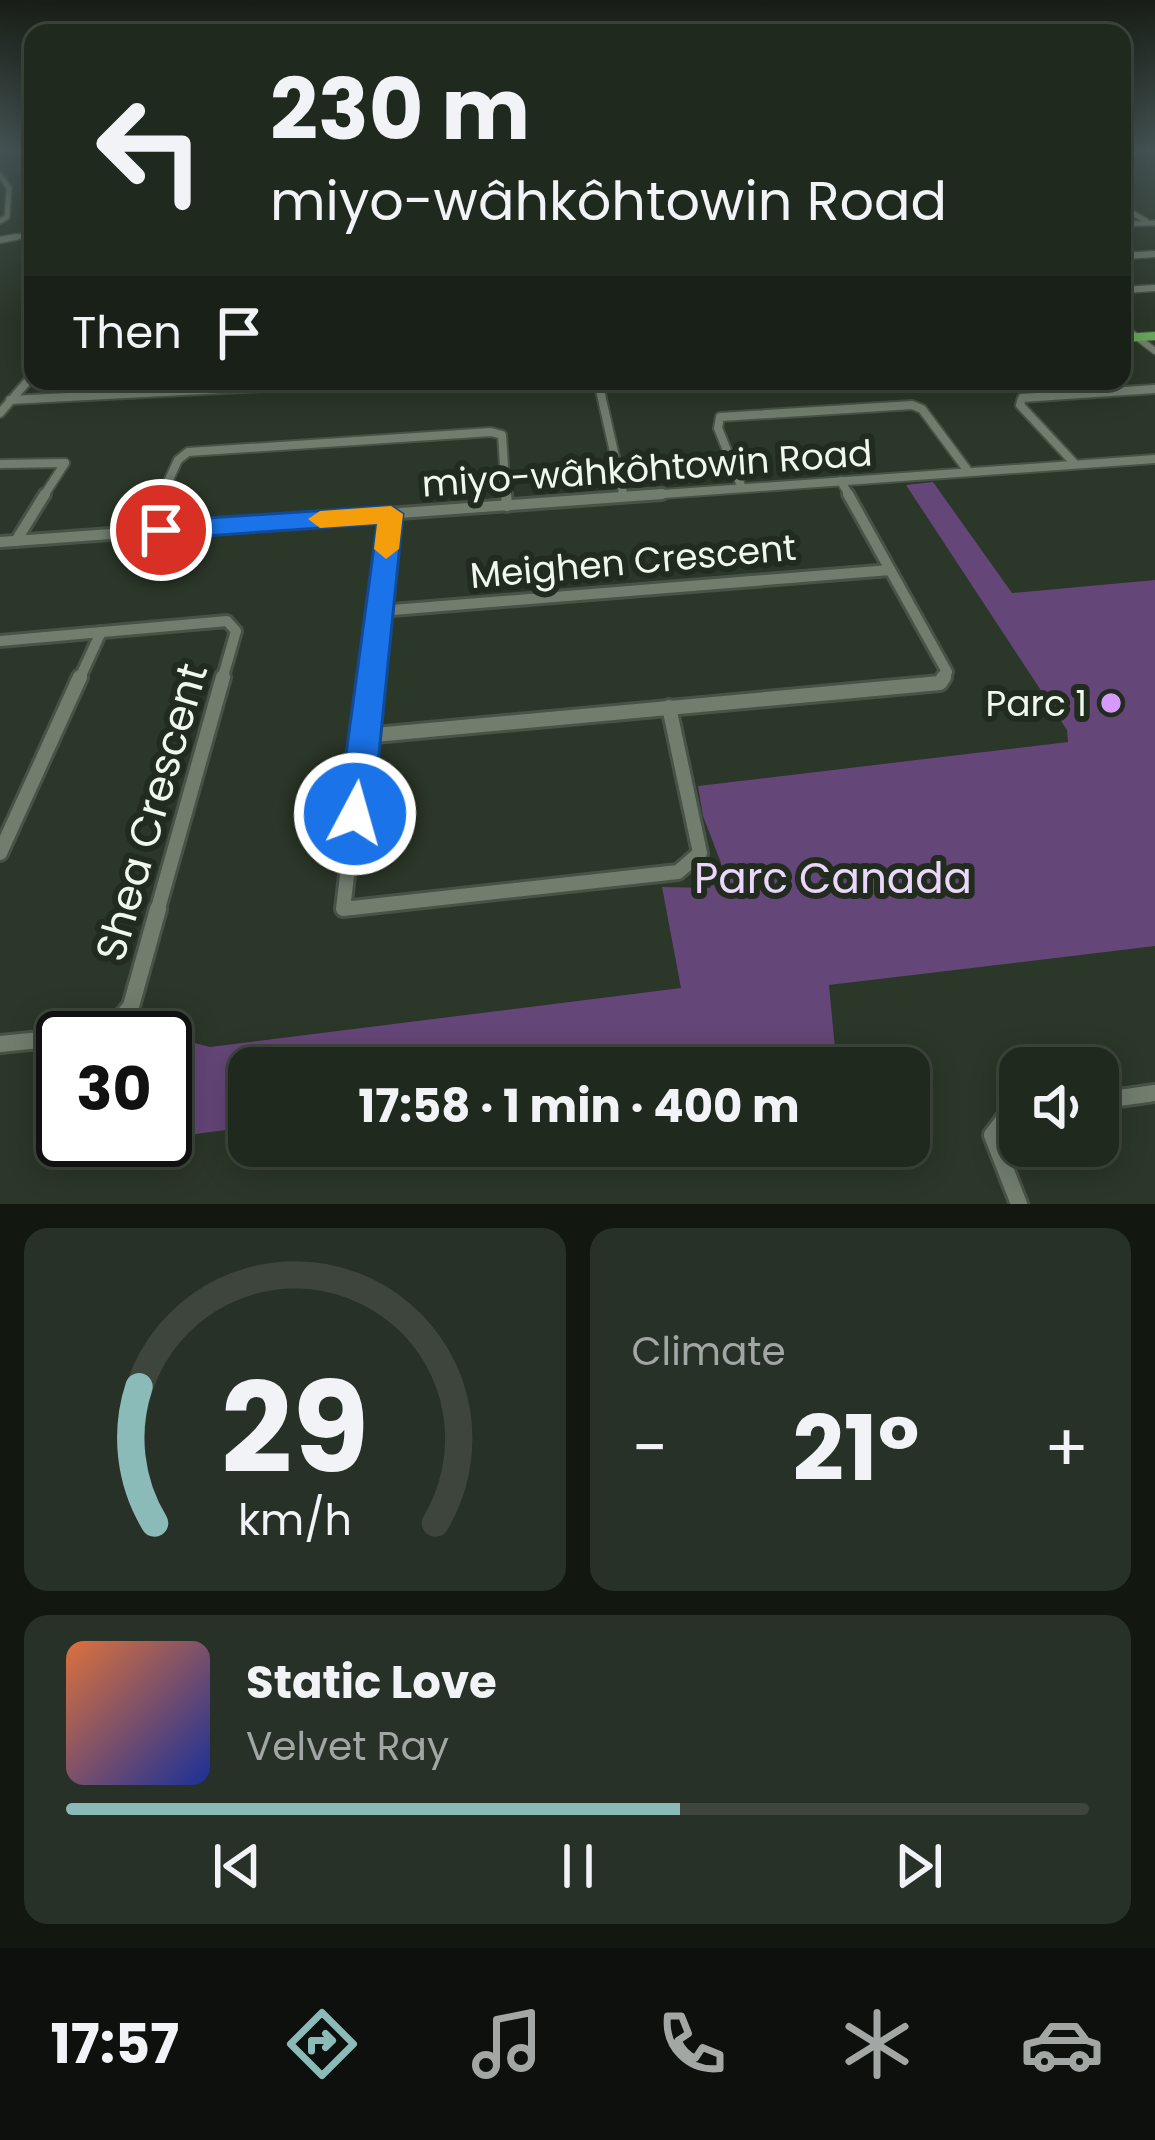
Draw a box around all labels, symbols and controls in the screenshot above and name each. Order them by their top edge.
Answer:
text: 230 m [270,51,530,168]
icon: left [72,72,228,228]
text: miyo-wâhkôhtowin Road [270,163,947,239]
icon: arrive [206,300,272,366]
text: Then [72,301,182,364]
street label: miyo-wâhkôhtowin Road [420,427,874,510]
pin [110,479,212,581]
icon: arrive [128,497,194,563]
street label: Meighen Crescent [468,522,798,601]
street label: Shea Crescent [81,656,222,968]
place label: Parc 1 [985,678,1087,729]
marker: Parc 1 [1098,690,1124,716]
position arrow [292,751,418,877]
park label: Parc Canada [694,849,972,908]
speed limit sign: 30 [36,1011,192,1167]
map controls [999,1047,1119,1167]
button: sound [999,1047,1119,1167]
text: 17:58 · 1 min · 400 m [358,1075,800,1138]
text: Climate [632,1324,786,1379]
text: 29 [221,1341,369,1516]
text: 21° [792,1385,919,1512]
text: − [632,1402,668,1494]
text: + [1044,1402,1089,1494]
text: km/h [238,1489,352,1549]
text: Static Love [246,1651,497,1714]
text: Velvet Ray [246,1719,449,1774]
icon: previous [204,1833,270,1899]
icon: pause [545,1833,611,1899]
icon: next [886,1833,952,1899]
icon: directions [280,2002,364,2086]
icon: music [465,2002,549,2086]
icon: phone [650,2002,734,2086]
icon: climate [835,2002,919,2086]
icon: car [1020,2002,1104,2086]
text: 17:57 [51,2006,179,2082]

